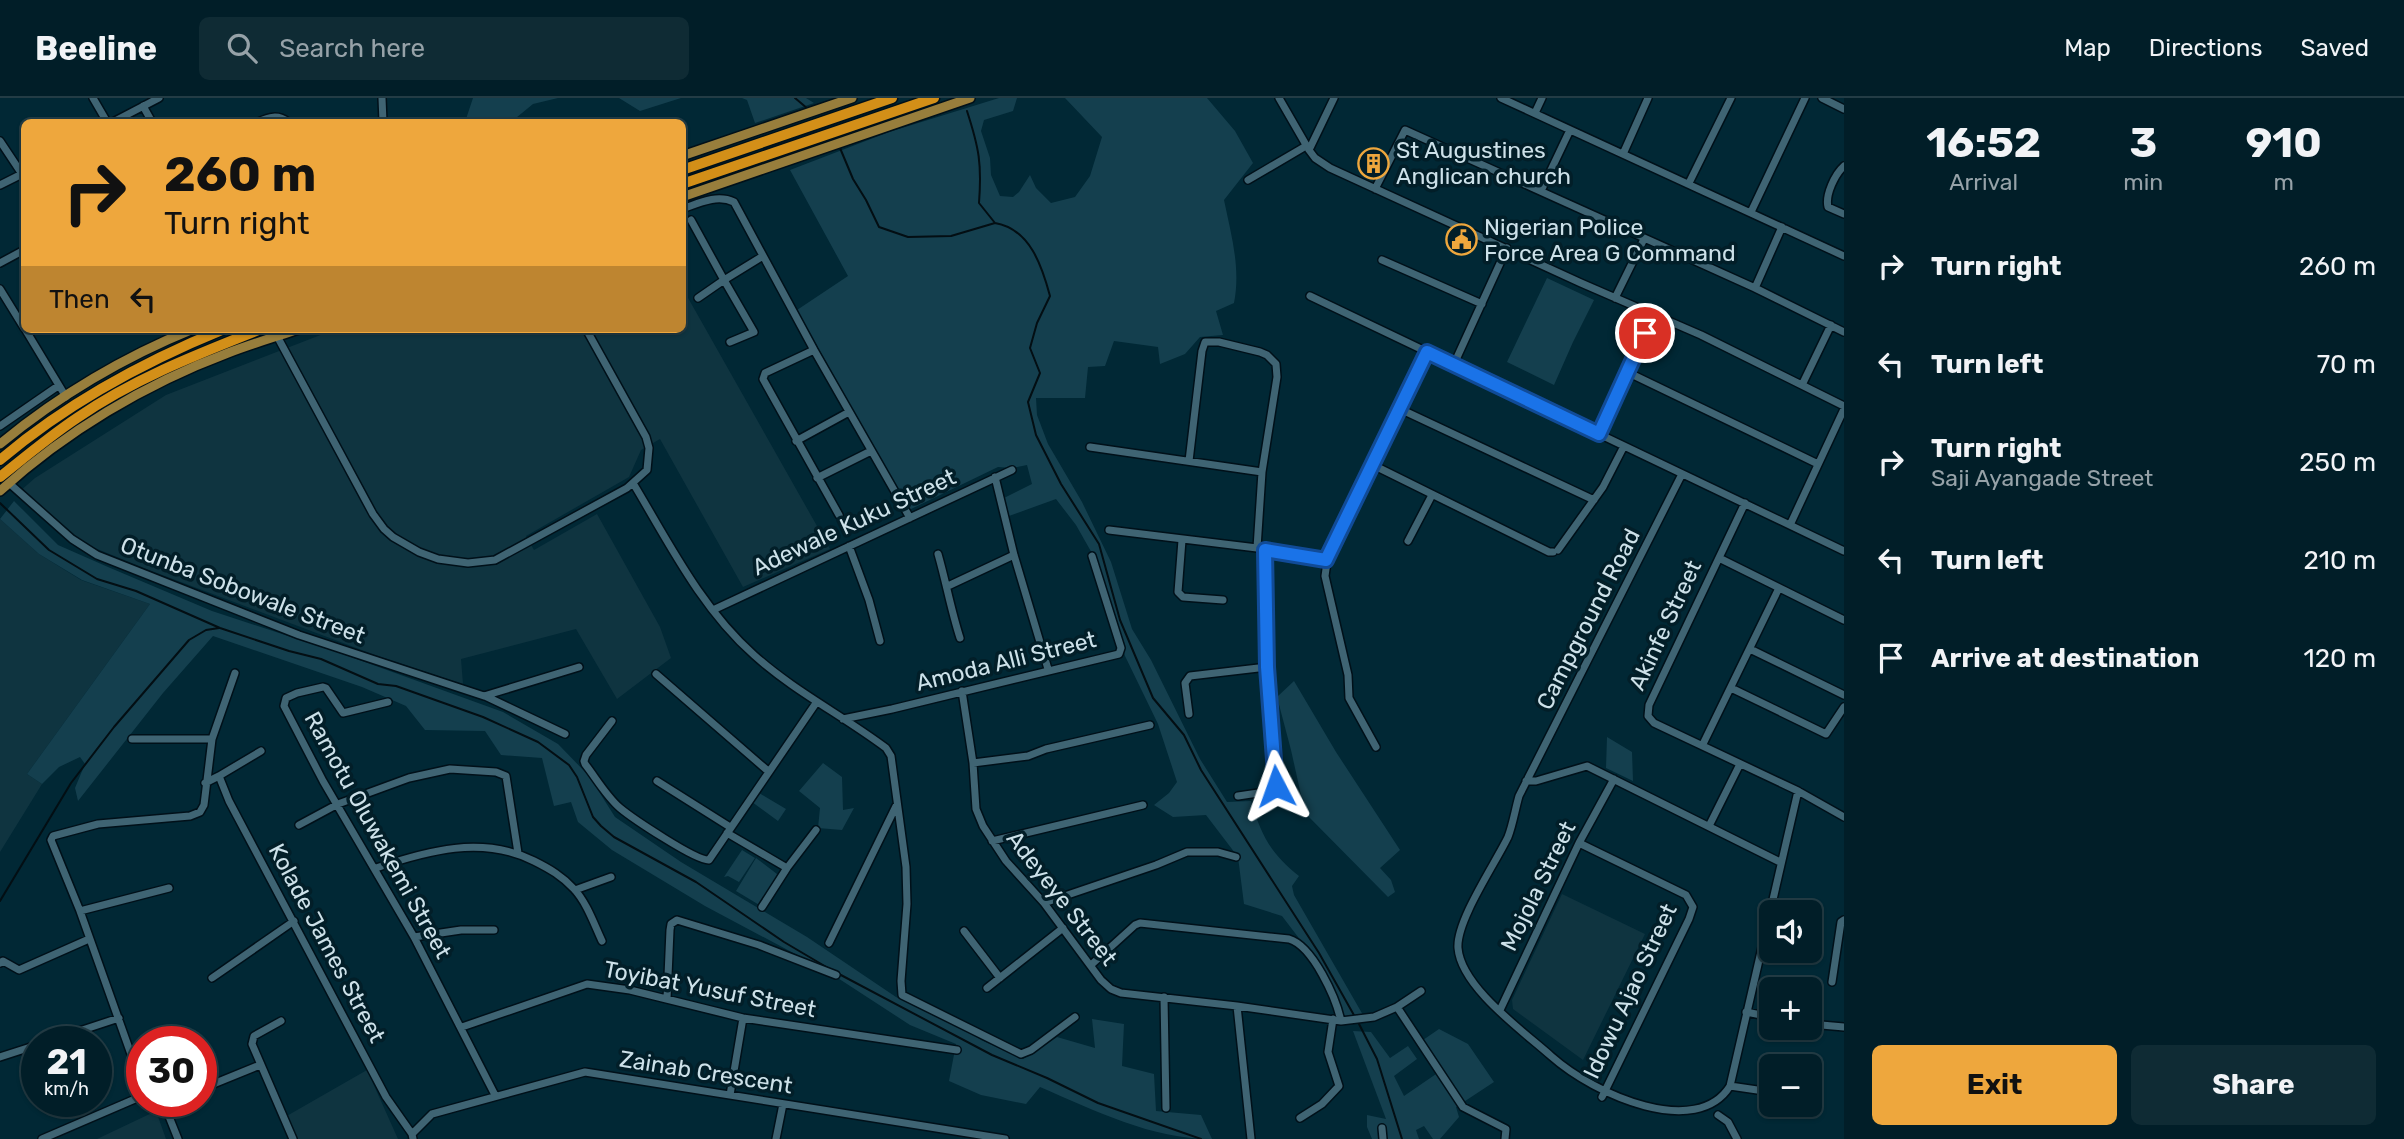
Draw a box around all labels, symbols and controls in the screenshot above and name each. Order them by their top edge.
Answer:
search box [199,17,689,80]
text: Beeline [35,29,157,68]
icon: search [223,29,261,67]
text: Search here [279,33,425,64]
text: Map [2064,34,2111,62]
text: Directions [2149,34,2262,62]
text: Saved [2300,34,2369,62]
text: 16:52 [1926,118,2041,168]
text: 3 [2129,118,2157,168]
text: 910 [2245,118,2322,168]
place label: St Augustines Anglican church [1396,136,1571,190]
text: 260 m [164,145,316,203]
building icon: St Augustines Anglican church [1356,146,1390,180]
icon: right [49,147,140,238]
text: Arrival [1949,168,2018,196]
text: min [2123,168,2163,196]
text: m [2273,168,2294,196]
text: Turn right [164,204,309,242]
place label: Nigerian Police Force Area G Command [1484,213,1736,267]
public building icon: Nigerian Police Force Area G Command [1444,223,1478,257]
icon: right [1872,247,1910,285]
text: Turn right [1931,251,2061,282]
text: 260 m [2299,251,2376,282]
icon: left [124,280,162,318]
text: Then [49,284,110,315]
pin [1615,303,1675,363]
icon: arrive [1626,314,1664,352]
icon: left [1872,345,1910,383]
text: Turn left [1931,349,2043,380]
text: 70 m [2317,349,2376,380]
text: Turn right [1931,433,2061,464]
icon: right [1872,443,1910,481]
text: 250 m [2299,447,2376,478]
street label: Adewale Kuku Street [748,463,960,581]
text: Saji Ayangade Street [1931,464,2153,492]
street label: Campground Road [1530,524,1646,714]
street label: Otunba Sobowale Street [117,530,369,650]
icon: left [1872,541,1910,579]
text: Turn left [1931,545,2043,576]
text: 210 m [2304,545,2376,576]
street label: Akinfe Street [1623,556,1707,694]
street label: Amoda Alli Street [913,625,1099,697]
icon: arrive [1872,639,1910,677]
text: Arrive at destination [1931,643,2199,674]
text: 120 m [2304,643,2376,674]
street label: Ramotu Oluwakemi Street [298,707,458,963]
position arrow [1239,749,1313,823]
street label: Mojola Street [1495,817,1581,955]
street label: Adeyeye Street [1001,825,1123,971]
street label: Kolade James Street [263,839,391,1047]
street label: Idowu Ajao Street [1577,899,1683,1083]
map controls [1759,900,1822,1117]
button: sound [1759,900,1822,963]
street label: Toyibat Yusuf Street [601,955,819,1023]
button: + [1759,977,1822,1040]
speed limit sign: 30 [126,1026,217,1117]
text: 21 [46,1041,87,1083]
street label: Zainab Crescent [617,1044,795,1100]
button: Exit [1872,1045,2117,1125]
button: Share [2131,1045,2376,1125]
button: − [1759,1054,1822,1117]
text: km/h [44,1078,89,1100]

